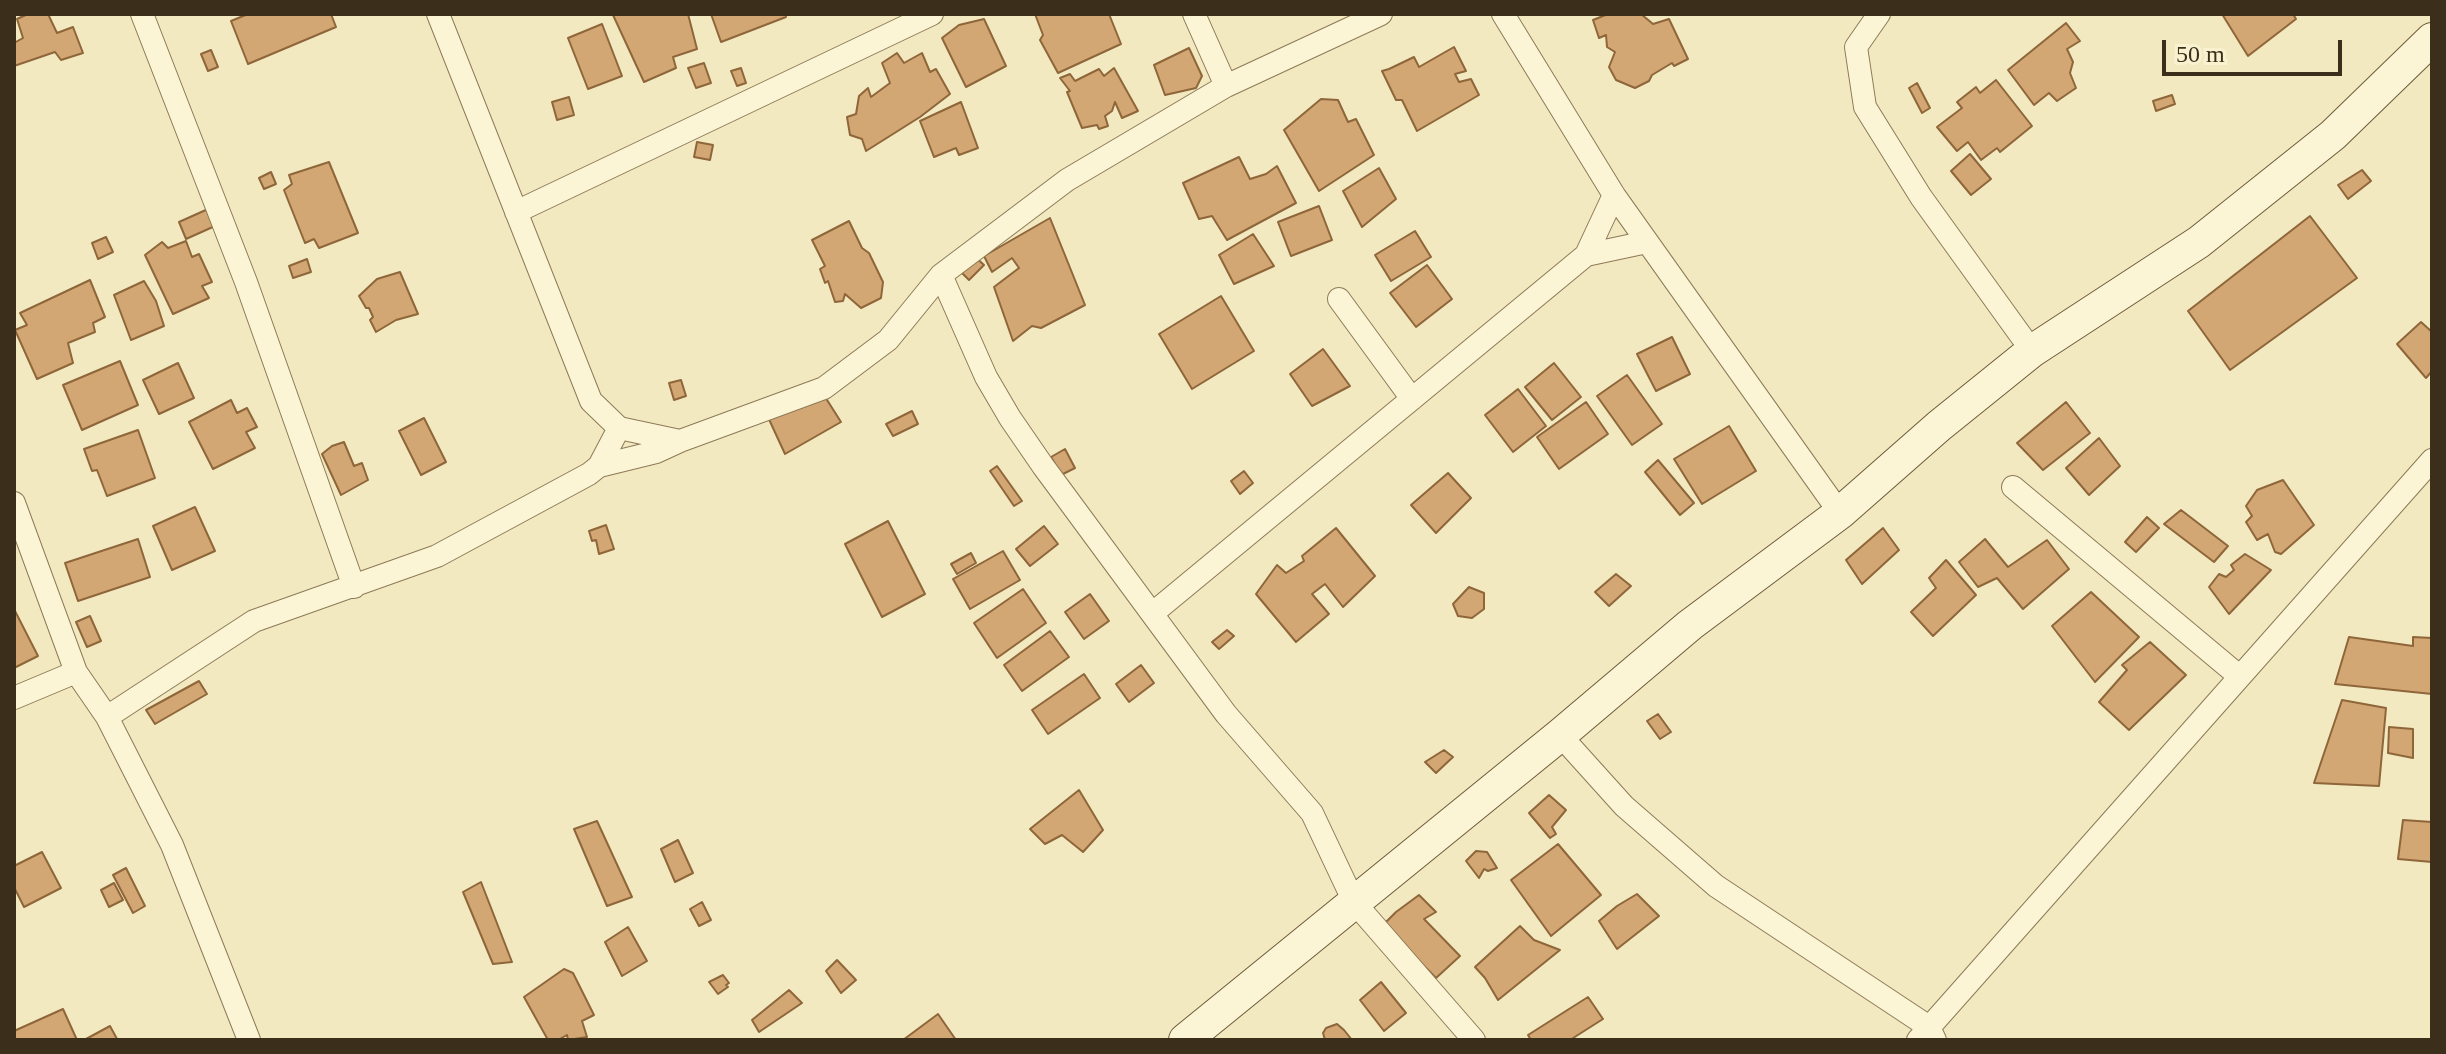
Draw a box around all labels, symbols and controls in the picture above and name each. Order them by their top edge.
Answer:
scale bar [2166,24,2346,74]
text: 50 m [2176,41,2225,67]

